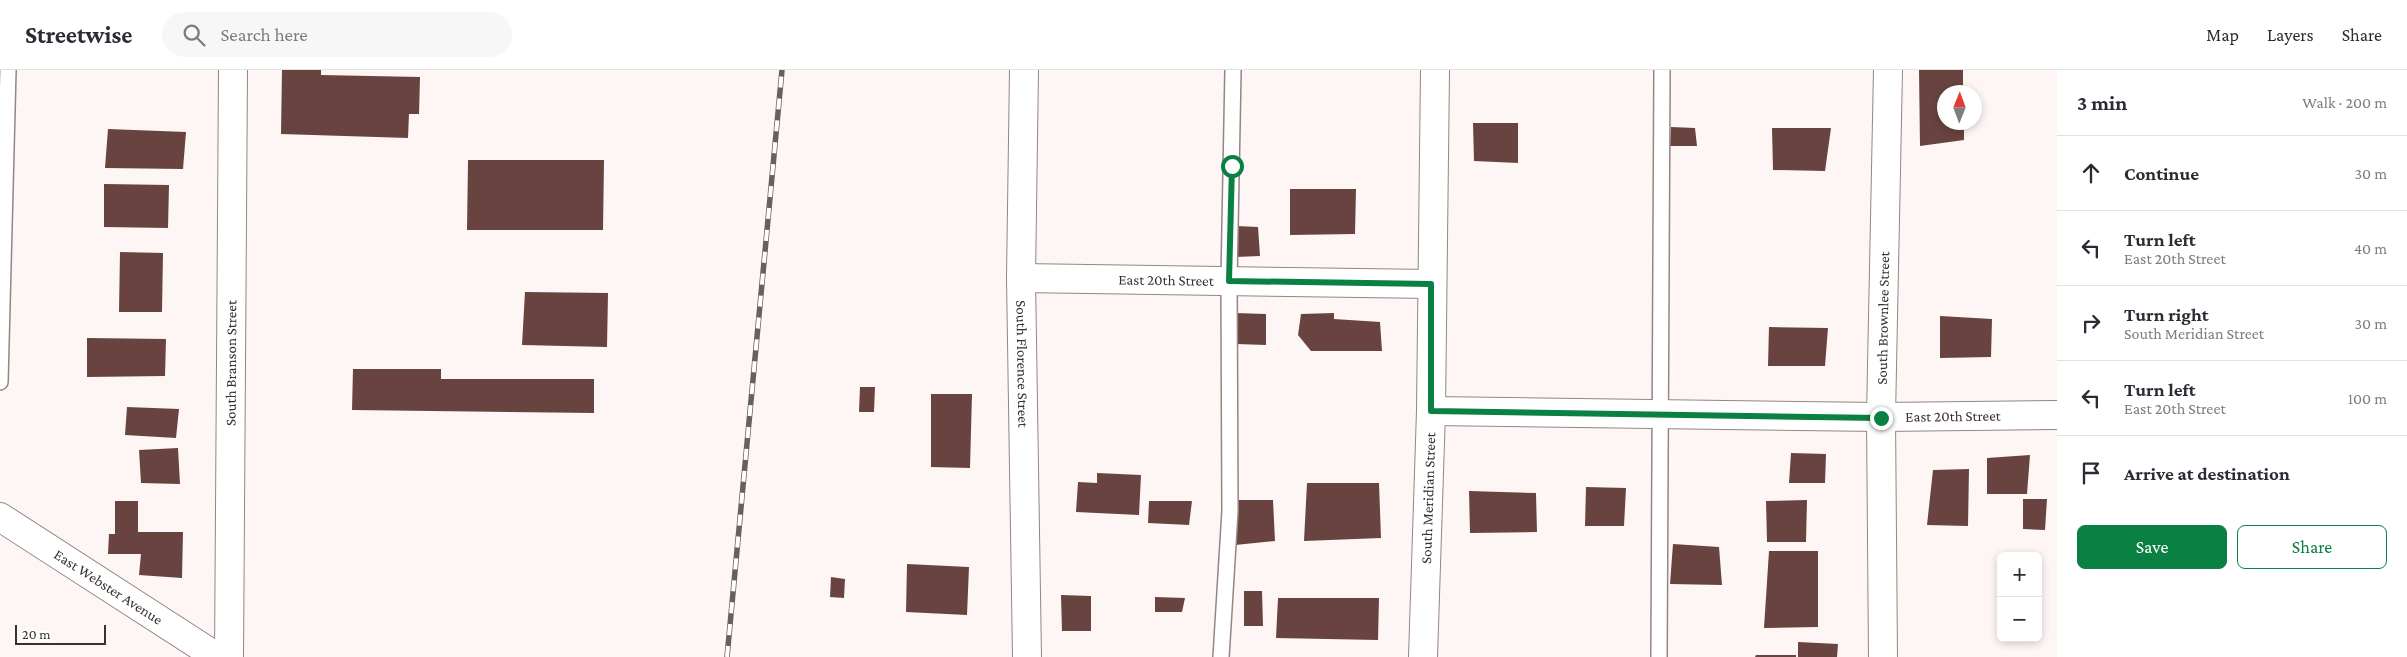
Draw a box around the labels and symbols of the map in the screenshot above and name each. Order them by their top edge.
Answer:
north arrow [1937,85,1982,130]
route start [1221,155,1244,178]
street label: South Brownlee Street [1874,250,1892,385]
street label: East 20th Street [1118,271,1215,289]
street label: South Branson Street [223,299,239,426]
street label: South Florence Street [1013,300,1031,429]
route end [1870,407,1893,430]
street label: East 20th Street [1905,408,2002,425]
street label: South Meridian Street [1418,431,1438,564]
street label: East Webster Avenue [51,546,166,628]
scale bar [15,622,106,645]

